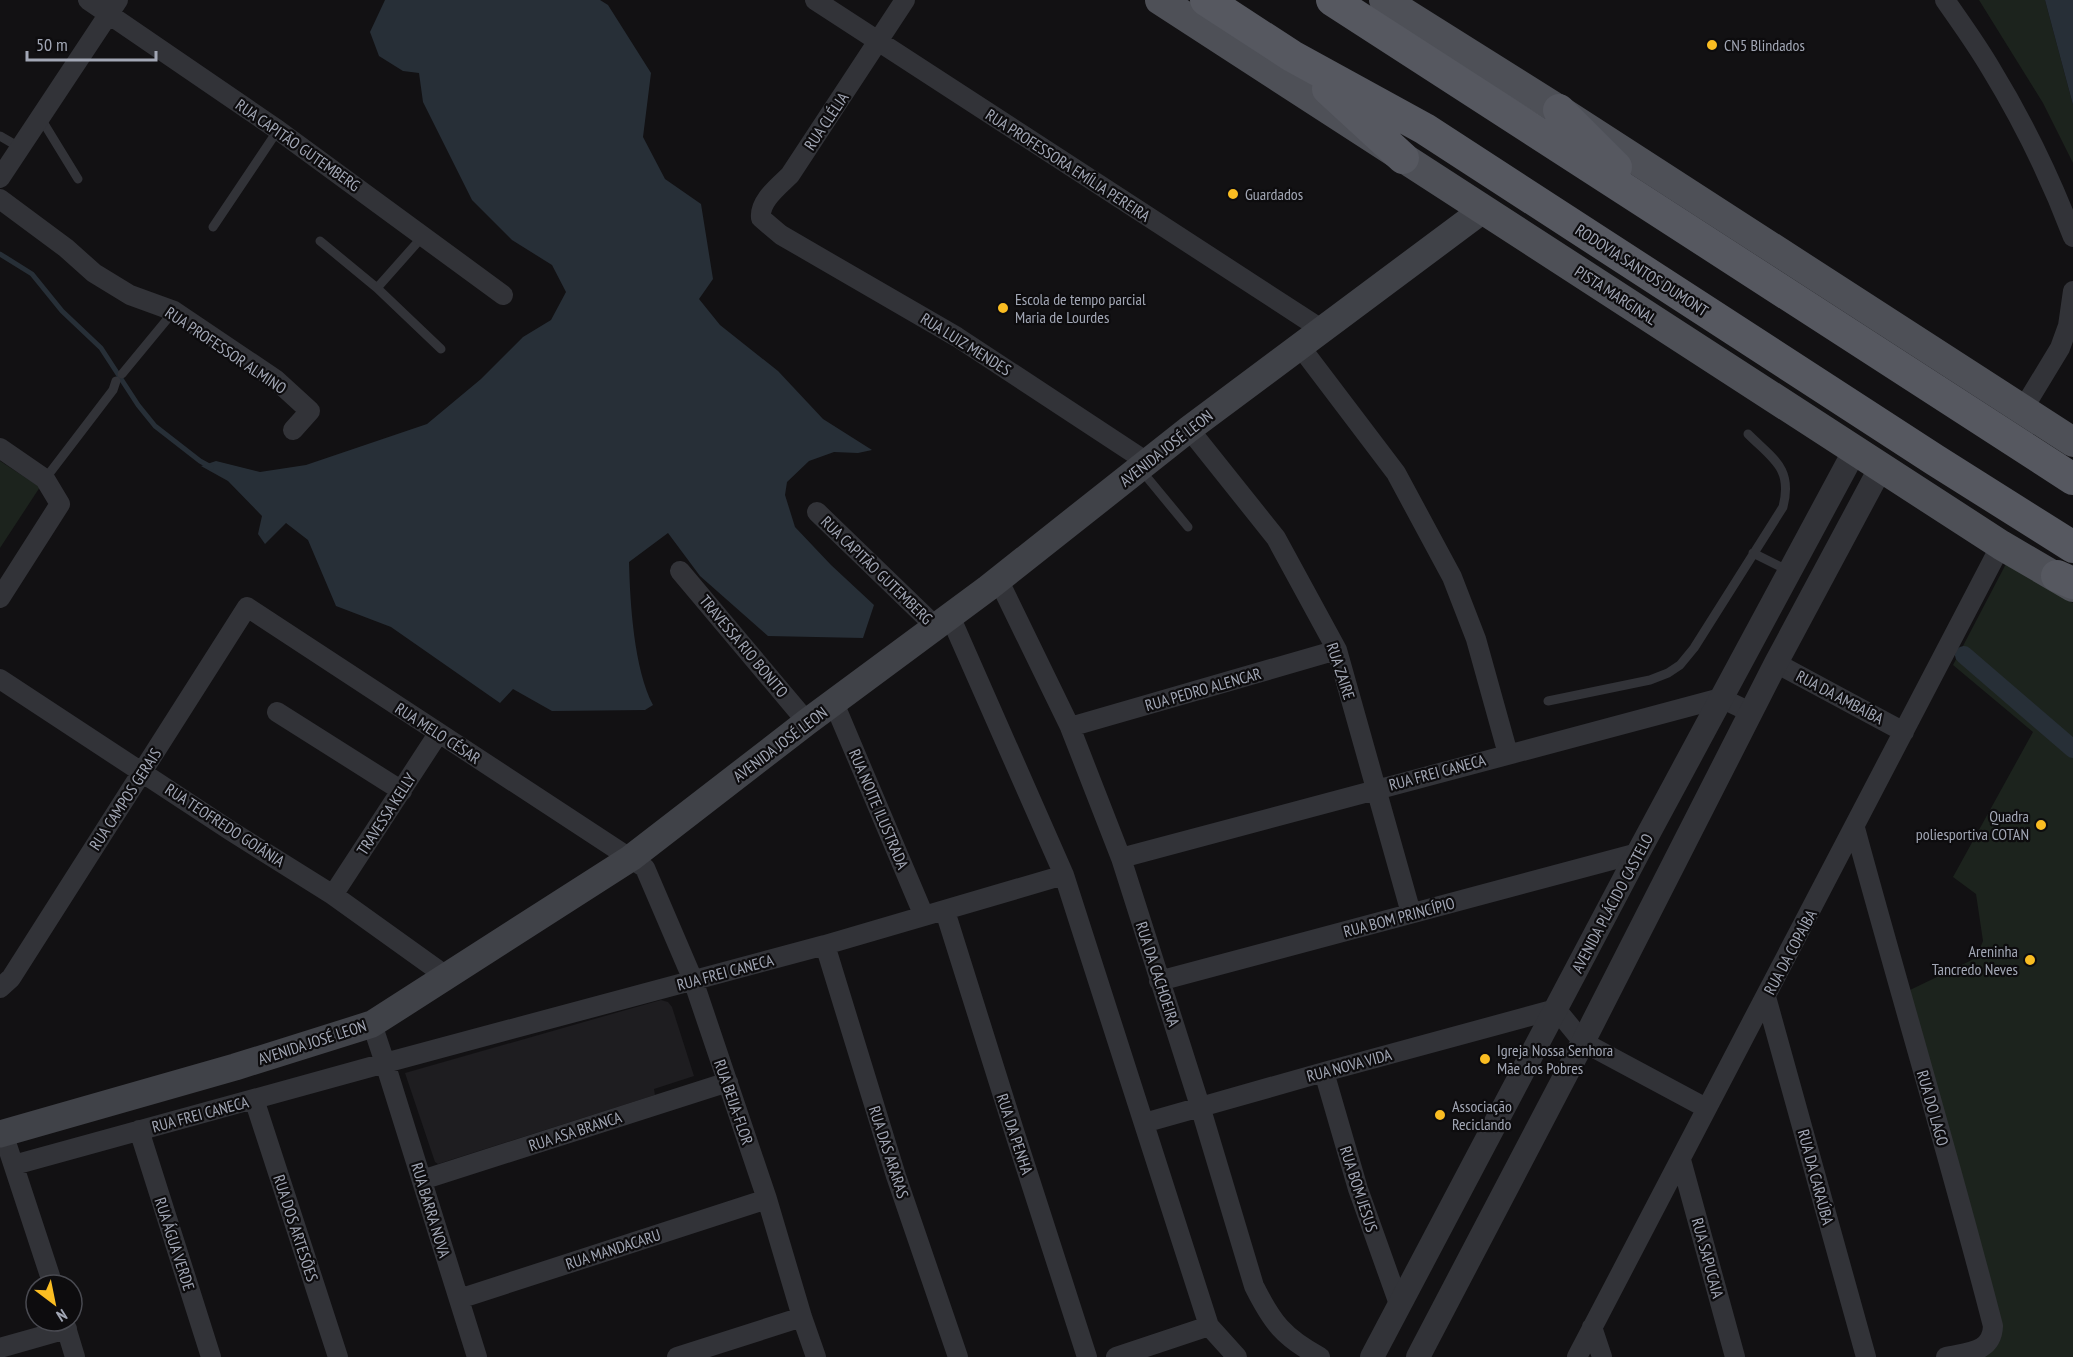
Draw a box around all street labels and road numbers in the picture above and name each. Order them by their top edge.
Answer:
street label: RUA CLÉLIA [799,88,853,154]
street label: RUA CAPITÃO GUTEMBERG [232,95,364,196]
street label: RUA PROFESSORA EMÍLIA PEREIRA [982,104,1154,226]
street label: RODOVIA SANTOS DUMONT [1572,220,1712,320]
street label: PISTA MARGINAL [1571,261,1661,329]
street label: RUA PROFESSOR ALMINO [162,302,291,398]
street label: RUA LUIZ MENDES [917,308,1015,380]
street label: AVENIDA JOSÉ LEON [1115,405,1217,491]
street label: RUA CAPITÃO GUTEMBERG [817,512,937,629]
street label: TRAVESSA RIO BONITO [695,591,793,701]
street label: RUA ZAIRE [1322,640,1360,702]
street label: RUA PEDRO ALENCAR [1143,663,1264,715]
street label: RUA DA AMBAÍBA [1793,666,1888,729]
street label: RUA MELO CÉSAR [392,698,485,768]
street label: AVENIDA JOSÉ LEON [729,702,831,786]
street label: RUA CAMPOS GERAIS [85,744,165,854]
street label: RUA NOITE ILUSTRADA [845,746,913,872]
street label: RUA FREI CANECA [1387,749,1488,794]
street label: TRAVESSA KELLY [352,769,420,859]
street label: RUA TEOFREDO GOIÂNIA [162,779,289,871]
street label: AVENIDA PLÁCIDO CASTELO [1567,830,1657,976]
street label: RUA BOM PRINCÍPIO [1341,892,1457,941]
street label: RUA DA COPAÍBA [1759,906,1821,998]
street label: RUA DA CACHOEIRA [1132,919,1185,1029]
street label: RUA FREI CANECA [675,949,776,994]
street label: AVENIDA JOSÉ LEON [255,1015,369,1069]
street label: RUA NOVA VIDA [1304,1044,1394,1086]
street label: RUA BEIJA-FLOR [710,1057,758,1148]
street label: RUA DO LAGO [1913,1068,1953,1148]
street label: RUA FREI CANECA [150,1091,251,1136]
street label: RUA DA PENHA [993,1091,1038,1177]
street label: RUA DAS ARARAS [865,1103,913,1201]
street label: RUA ASA BRANCA [526,1106,624,1155]
street label: RUA DA CARAÚBA [1794,1127,1838,1227]
street label: RUA BOM JESUS [1336,1144,1382,1235]
street label: RUA BARRA NOVA [407,1160,455,1260]
street label: RUA DOS ARTESÕES [269,1172,323,1284]
street label: RUA ÁGUA VERDE [151,1195,199,1293]
street label: RUA SAPUCAIA [1688,1216,1728,1301]
street label: RUA MANDACARU [563,1224,663,1274]

